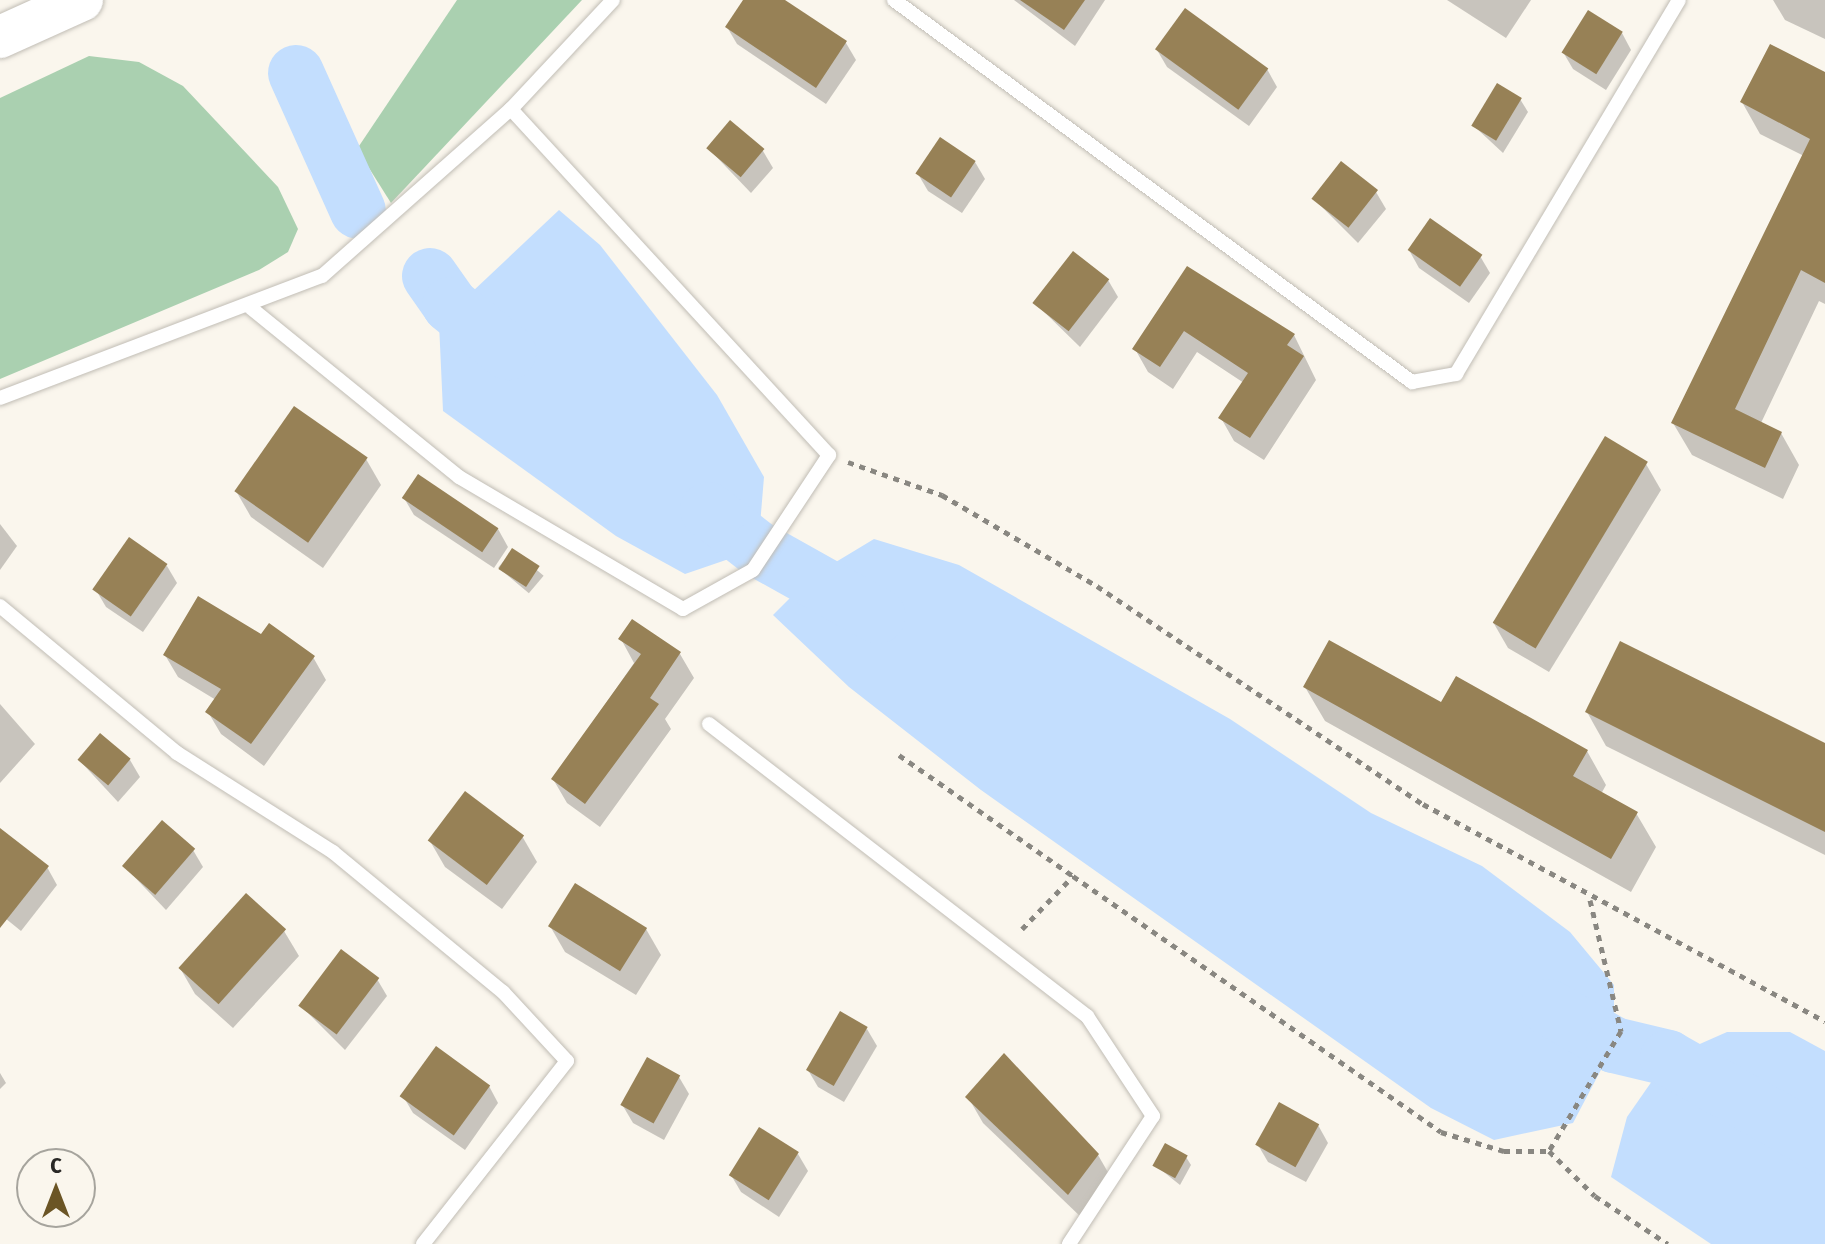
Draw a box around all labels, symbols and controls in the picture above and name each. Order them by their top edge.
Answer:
north arrow [16,1148,96,1228]
text: С [50,1152,62,1179]

